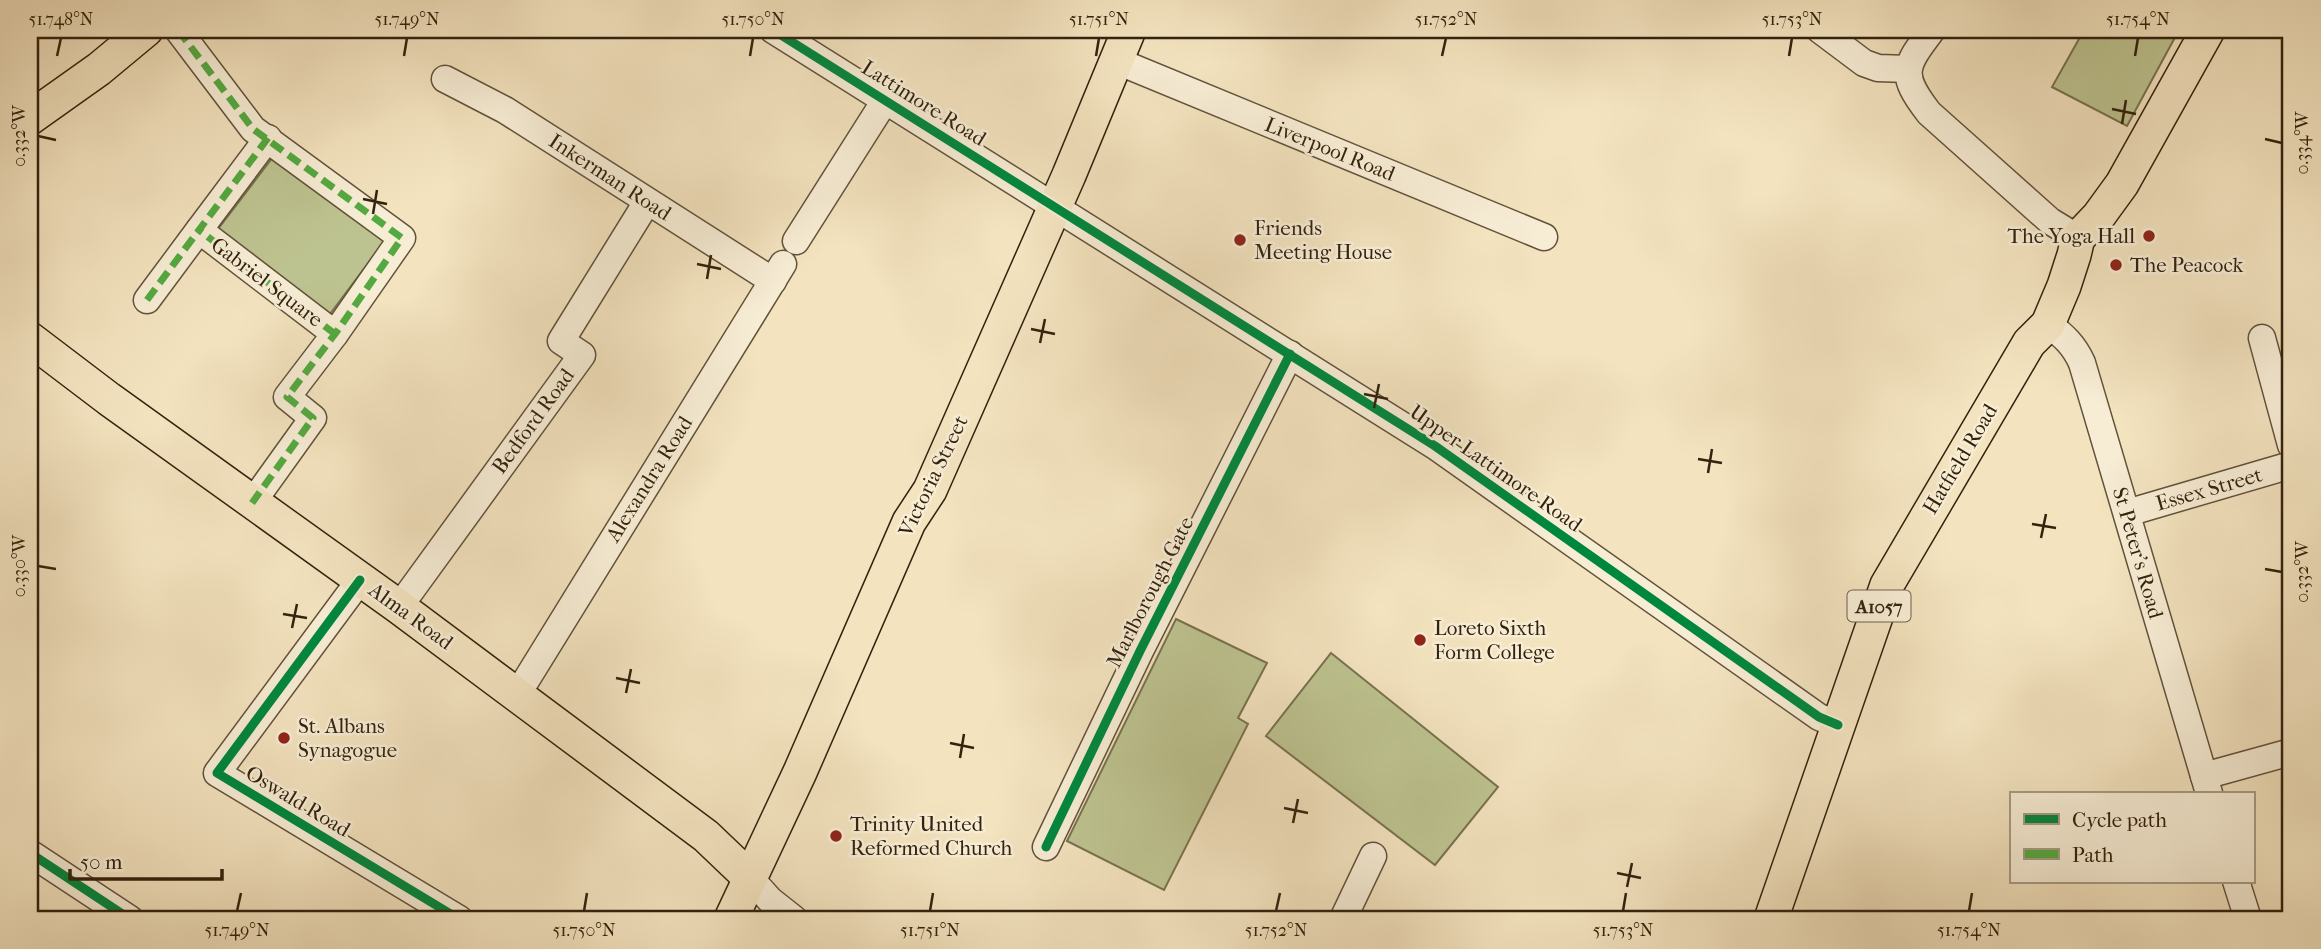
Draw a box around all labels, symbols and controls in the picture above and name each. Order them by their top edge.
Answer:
text: 51.748°N [29,9,94,30]
text: 51.749°N [374,9,440,30]
text: 51.750°N [721,9,785,30]
text: 51.751°N [1069,9,1129,30]
text: 51.752°N [1415,9,1478,30]
text: 51.753°N [1762,9,1823,30]
text: 51.754°N [2106,9,2170,30]
street label: Lattimore Road [857,55,991,151]
text: 0.332°W [9,104,30,167]
text: 0.334°W [2292,110,2313,175]
street label: Liverpool Road [1262,112,1399,186]
street label: Inkerman Road [544,129,676,226]
place label: Friends Meeting House [1254,216,1392,264]
place label: The Yoga Hall [2007,224,2135,248]
marker: The Yoga Hall [2141,228,2157,244]
street label: Gabriel Square [206,232,328,332]
marker: Friends Meeting House [1232,232,1248,248]
place label: The Peacock [2130,253,2244,277]
marker: The Peacock [2108,257,2124,273]
street label: Bedford Road [487,363,579,478]
street label: Upper Lattimore Road [1405,399,1587,537]
street label: Hatfield Road [1918,399,2003,518]
street label: Alexandra Road [600,411,698,547]
street label: Victoria Street [893,411,973,541]
street label: Essex Street [2153,462,2265,516]
street label: St Peter's Road [2108,485,2168,622]
street label: Marlborough Gate [1102,513,1198,671]
text: 0.330°W [9,533,30,597]
text: 0.332°W [2292,540,2313,603]
street label: Alma Road [364,577,458,655]
road number: A1057 [1848,590,1910,622]
place label: Loreto Sixth Form College [1434,616,1555,664]
marker: Loreto Sixth Form College [1412,632,1428,648]
place label: St. Albans Synagogue [298,714,397,762]
marker: St. Albans Synagogue [276,730,292,746]
street label: Oswald Road [241,760,355,842]
legend [2010,792,2254,883]
text: Cycle path [2072,808,2167,832]
place label: Trinity United Reformed Church [850,812,1013,860]
marker: Trinity United Reformed Church [828,828,844,844]
scale bar [70,837,222,881]
text: Path [2072,843,2114,867]
text: 50 m [80,850,123,874]
text: 51.749°N [204,920,270,941]
text: 51.750°N [552,920,616,941]
text: 51.751°N [900,920,960,941]
text: 51.752°N [1245,920,1308,941]
text: 51.753°N [1593,920,1654,941]
text: 51.754°N [1937,920,2001,941]

